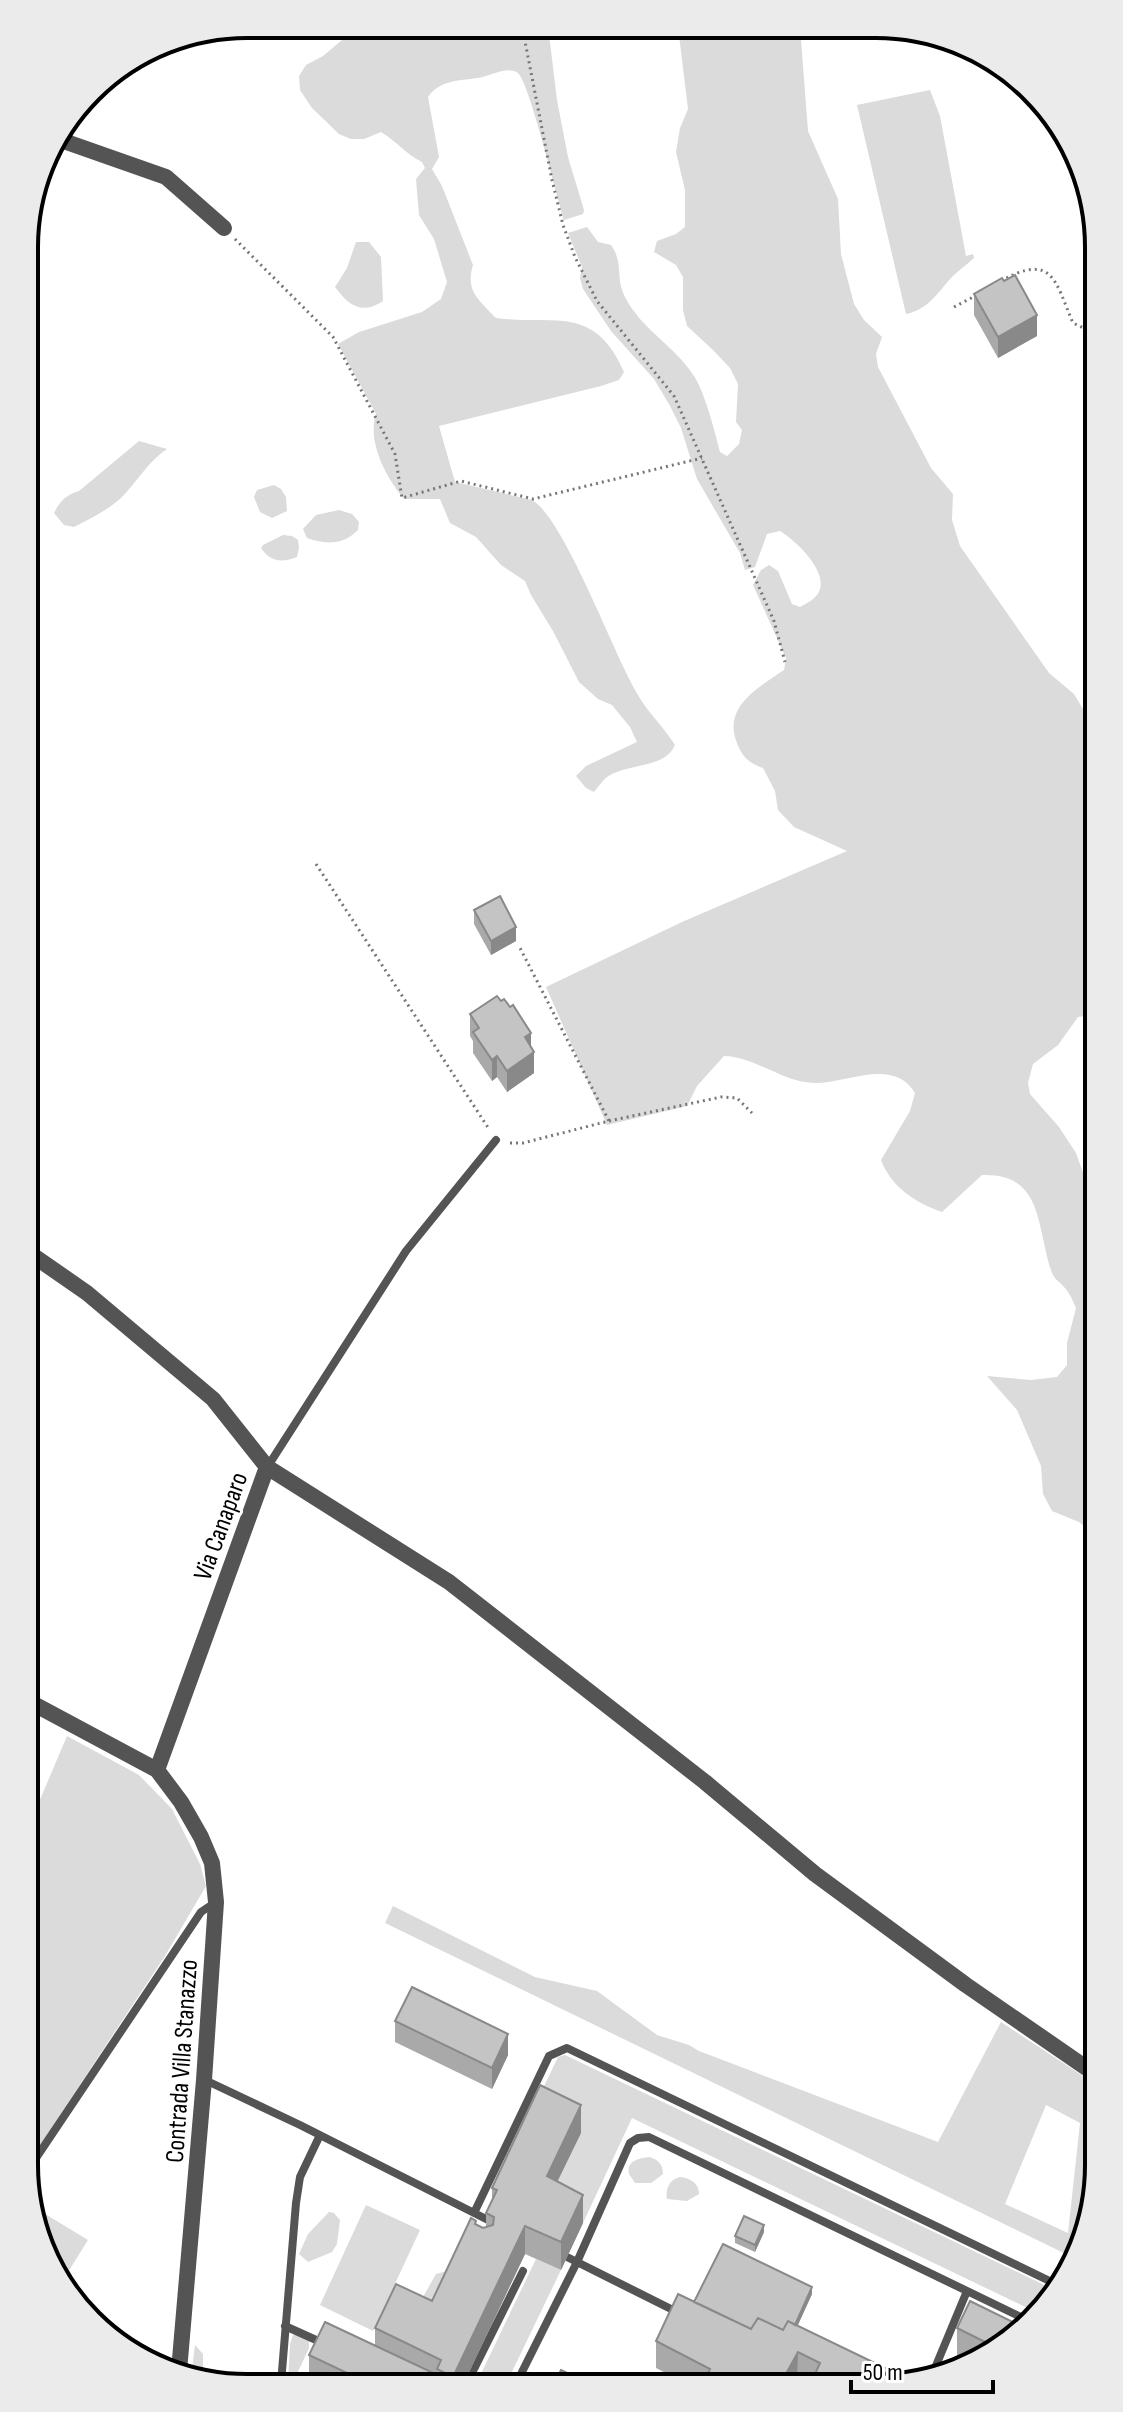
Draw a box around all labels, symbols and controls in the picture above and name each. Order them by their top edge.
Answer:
street label: Via Canaparo [188,1468,255,1585]
street label: Contrada Villa Stanazzo [160,1958,205,2164]
scale bar [851,2344,993,2394]
text: 50 m [863,2358,903,2387]

